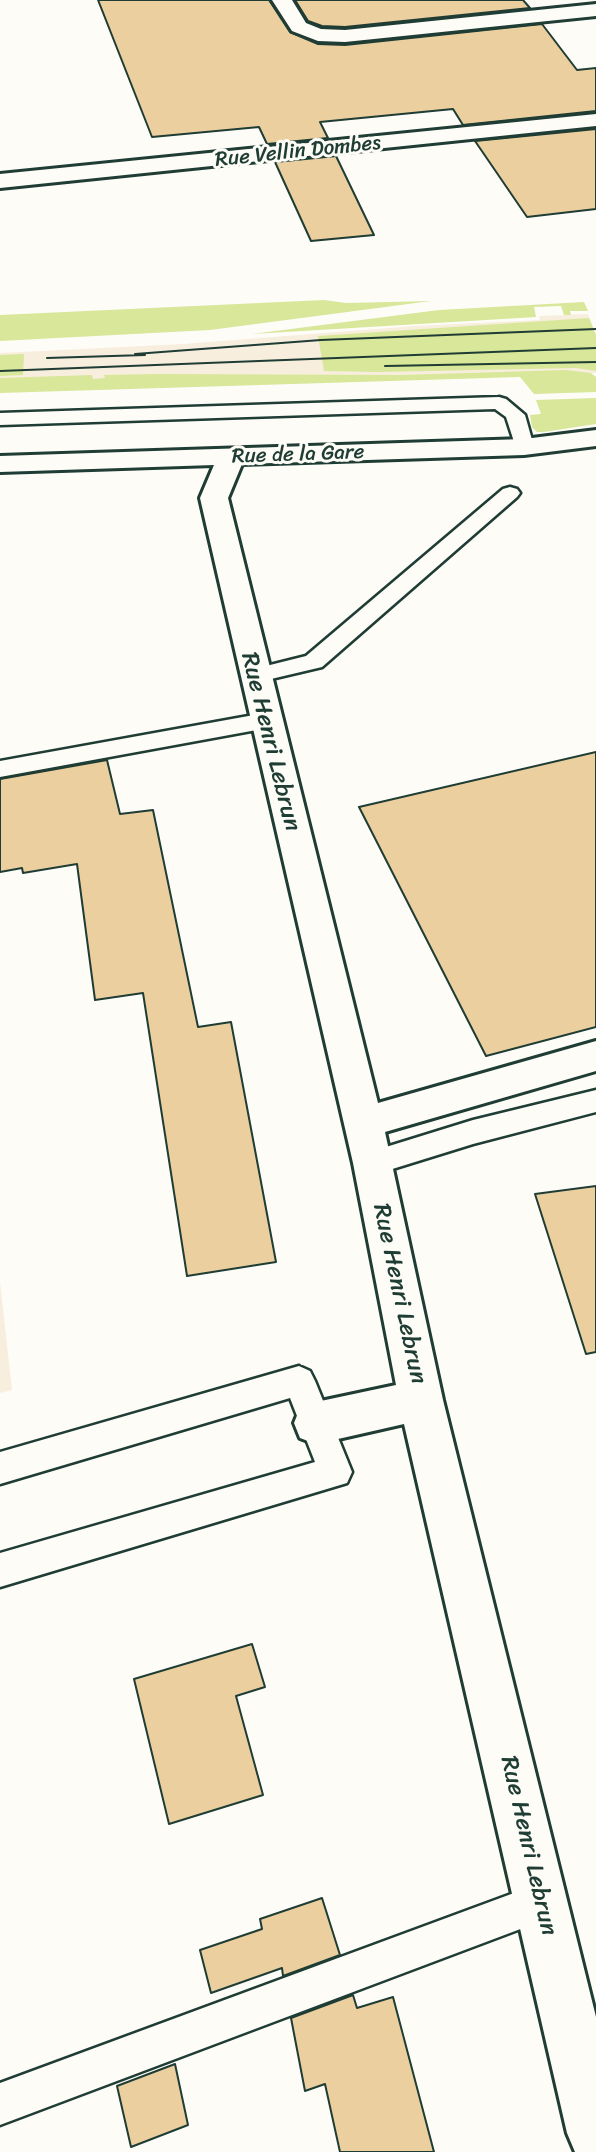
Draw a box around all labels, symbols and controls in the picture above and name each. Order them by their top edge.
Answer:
street label: Rue Vellin Dombes [214,131,382,173]
street label: Rue de la Gare [231,440,365,470]
street label: Rue Henri Lebrun [234,650,306,834]
street label: Rue Henri Lebrun [366,1201,432,1387]
street label: Rue Henri Lebrun [493,1753,563,1939]

